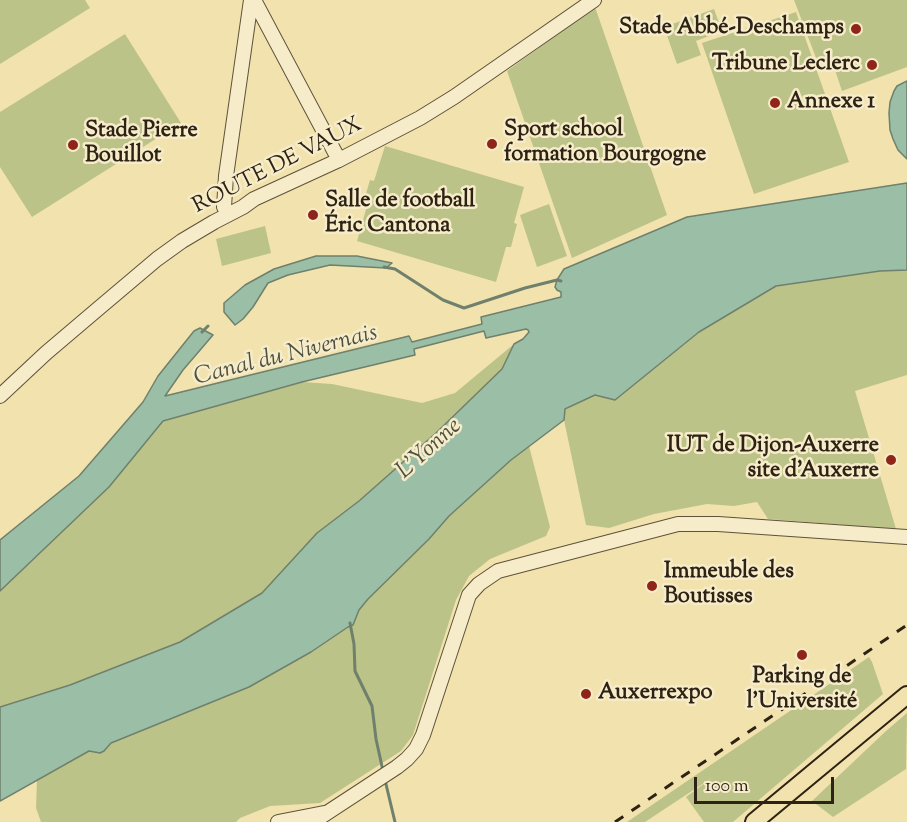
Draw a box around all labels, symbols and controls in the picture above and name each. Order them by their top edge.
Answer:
place label: Stade Abbé-Deschamps [619,16,844,42]
marker: Stade Abbé-Deschamps [849,22,863,36]
place label: Tribune Leclerc [712,52,860,78]
marker: Tribune Leclerc [865,58,879,72]
place label: Annexe 1 [787,90,875,116]
marker: Annexe 1 [768,96,782,110]
street label: ROUTE DE VAUX [189,113,367,221]
place label: Sport school formation Bourgogne [504,118,706,170]
place label: Stade Pierre Bouillot [85,119,198,170]
marker: Sport school formation Bourgogne [485,137,499,151]
marker: Stade Pierre Bouillot [66,138,80,152]
place label: Salle de football Éric Cantona [325,189,475,240]
marker: Salle de football Éric Cantona [306,208,320,222]
water label: Canal du Nivernais [191,320,381,394]
water label: L'Yonne [391,413,469,487]
place label: IUT de Dijon-Auxerre site d'Auxerre [667,434,879,486]
marker: IUT de Dijon-Auxerre site d'Auxerre [884,453,898,467]
place label: Immeuble des Boutisses [664,560,794,612]
marker: Immeuble des Boutisses [645,579,659,593]
marker: Parking de l'Université [795,648,809,662]
place label: Parking de l'Université [747,665,857,716]
place label: Auxerrexpo [598,681,713,707]
marker: Auxerrexpo [579,687,593,701]
scale bar [697,765,836,803]
text: 100 m [705,774,749,800]

